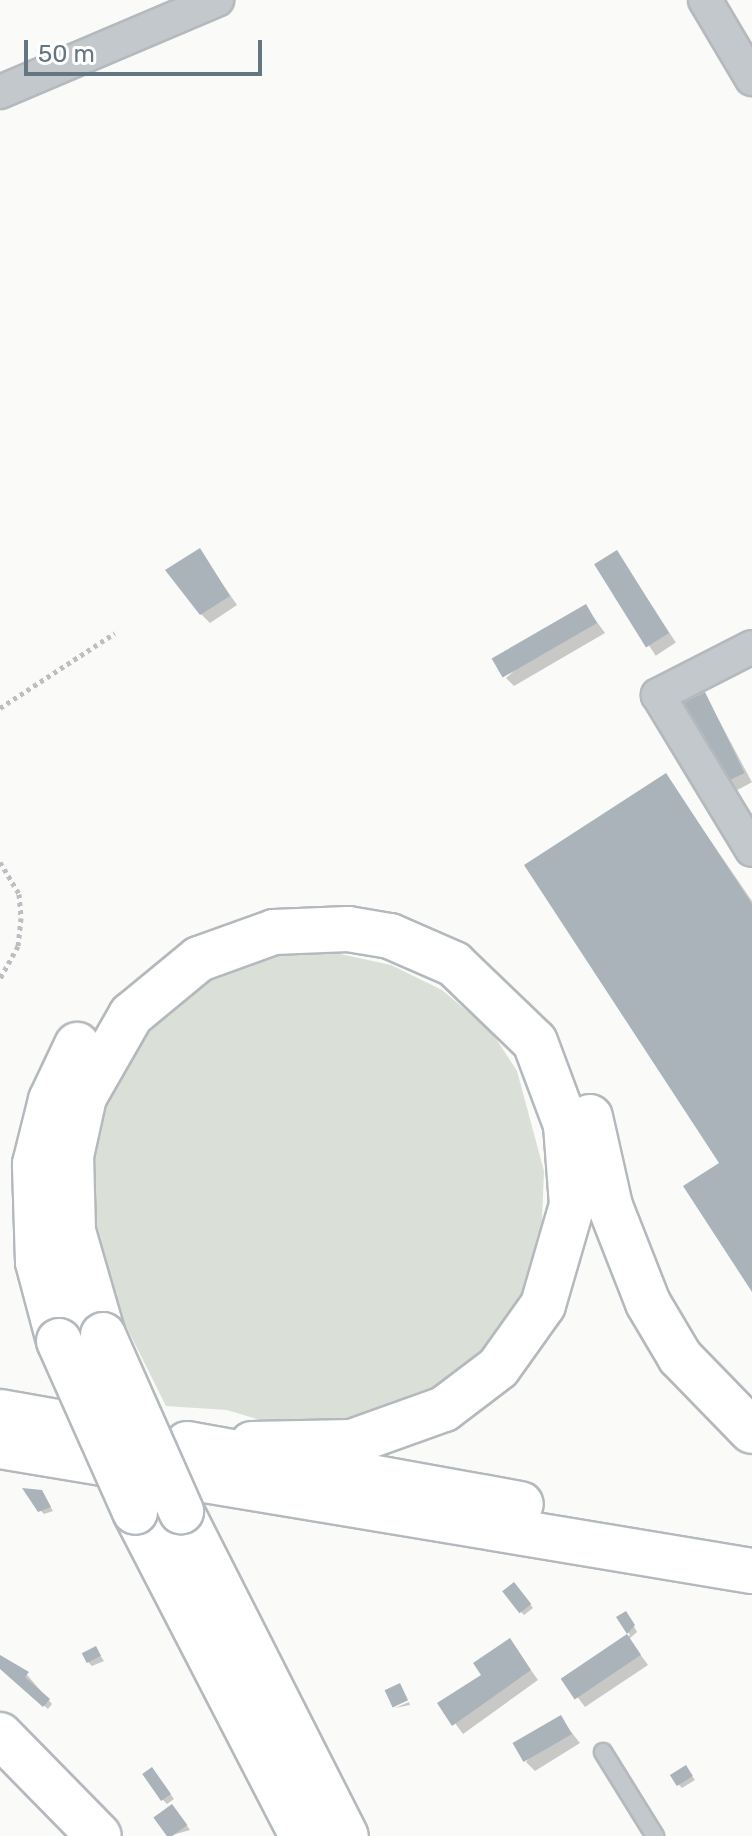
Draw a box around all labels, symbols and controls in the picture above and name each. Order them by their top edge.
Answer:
scale bar [28,24,266,74]
text: 50 m [38,40,95,68]

